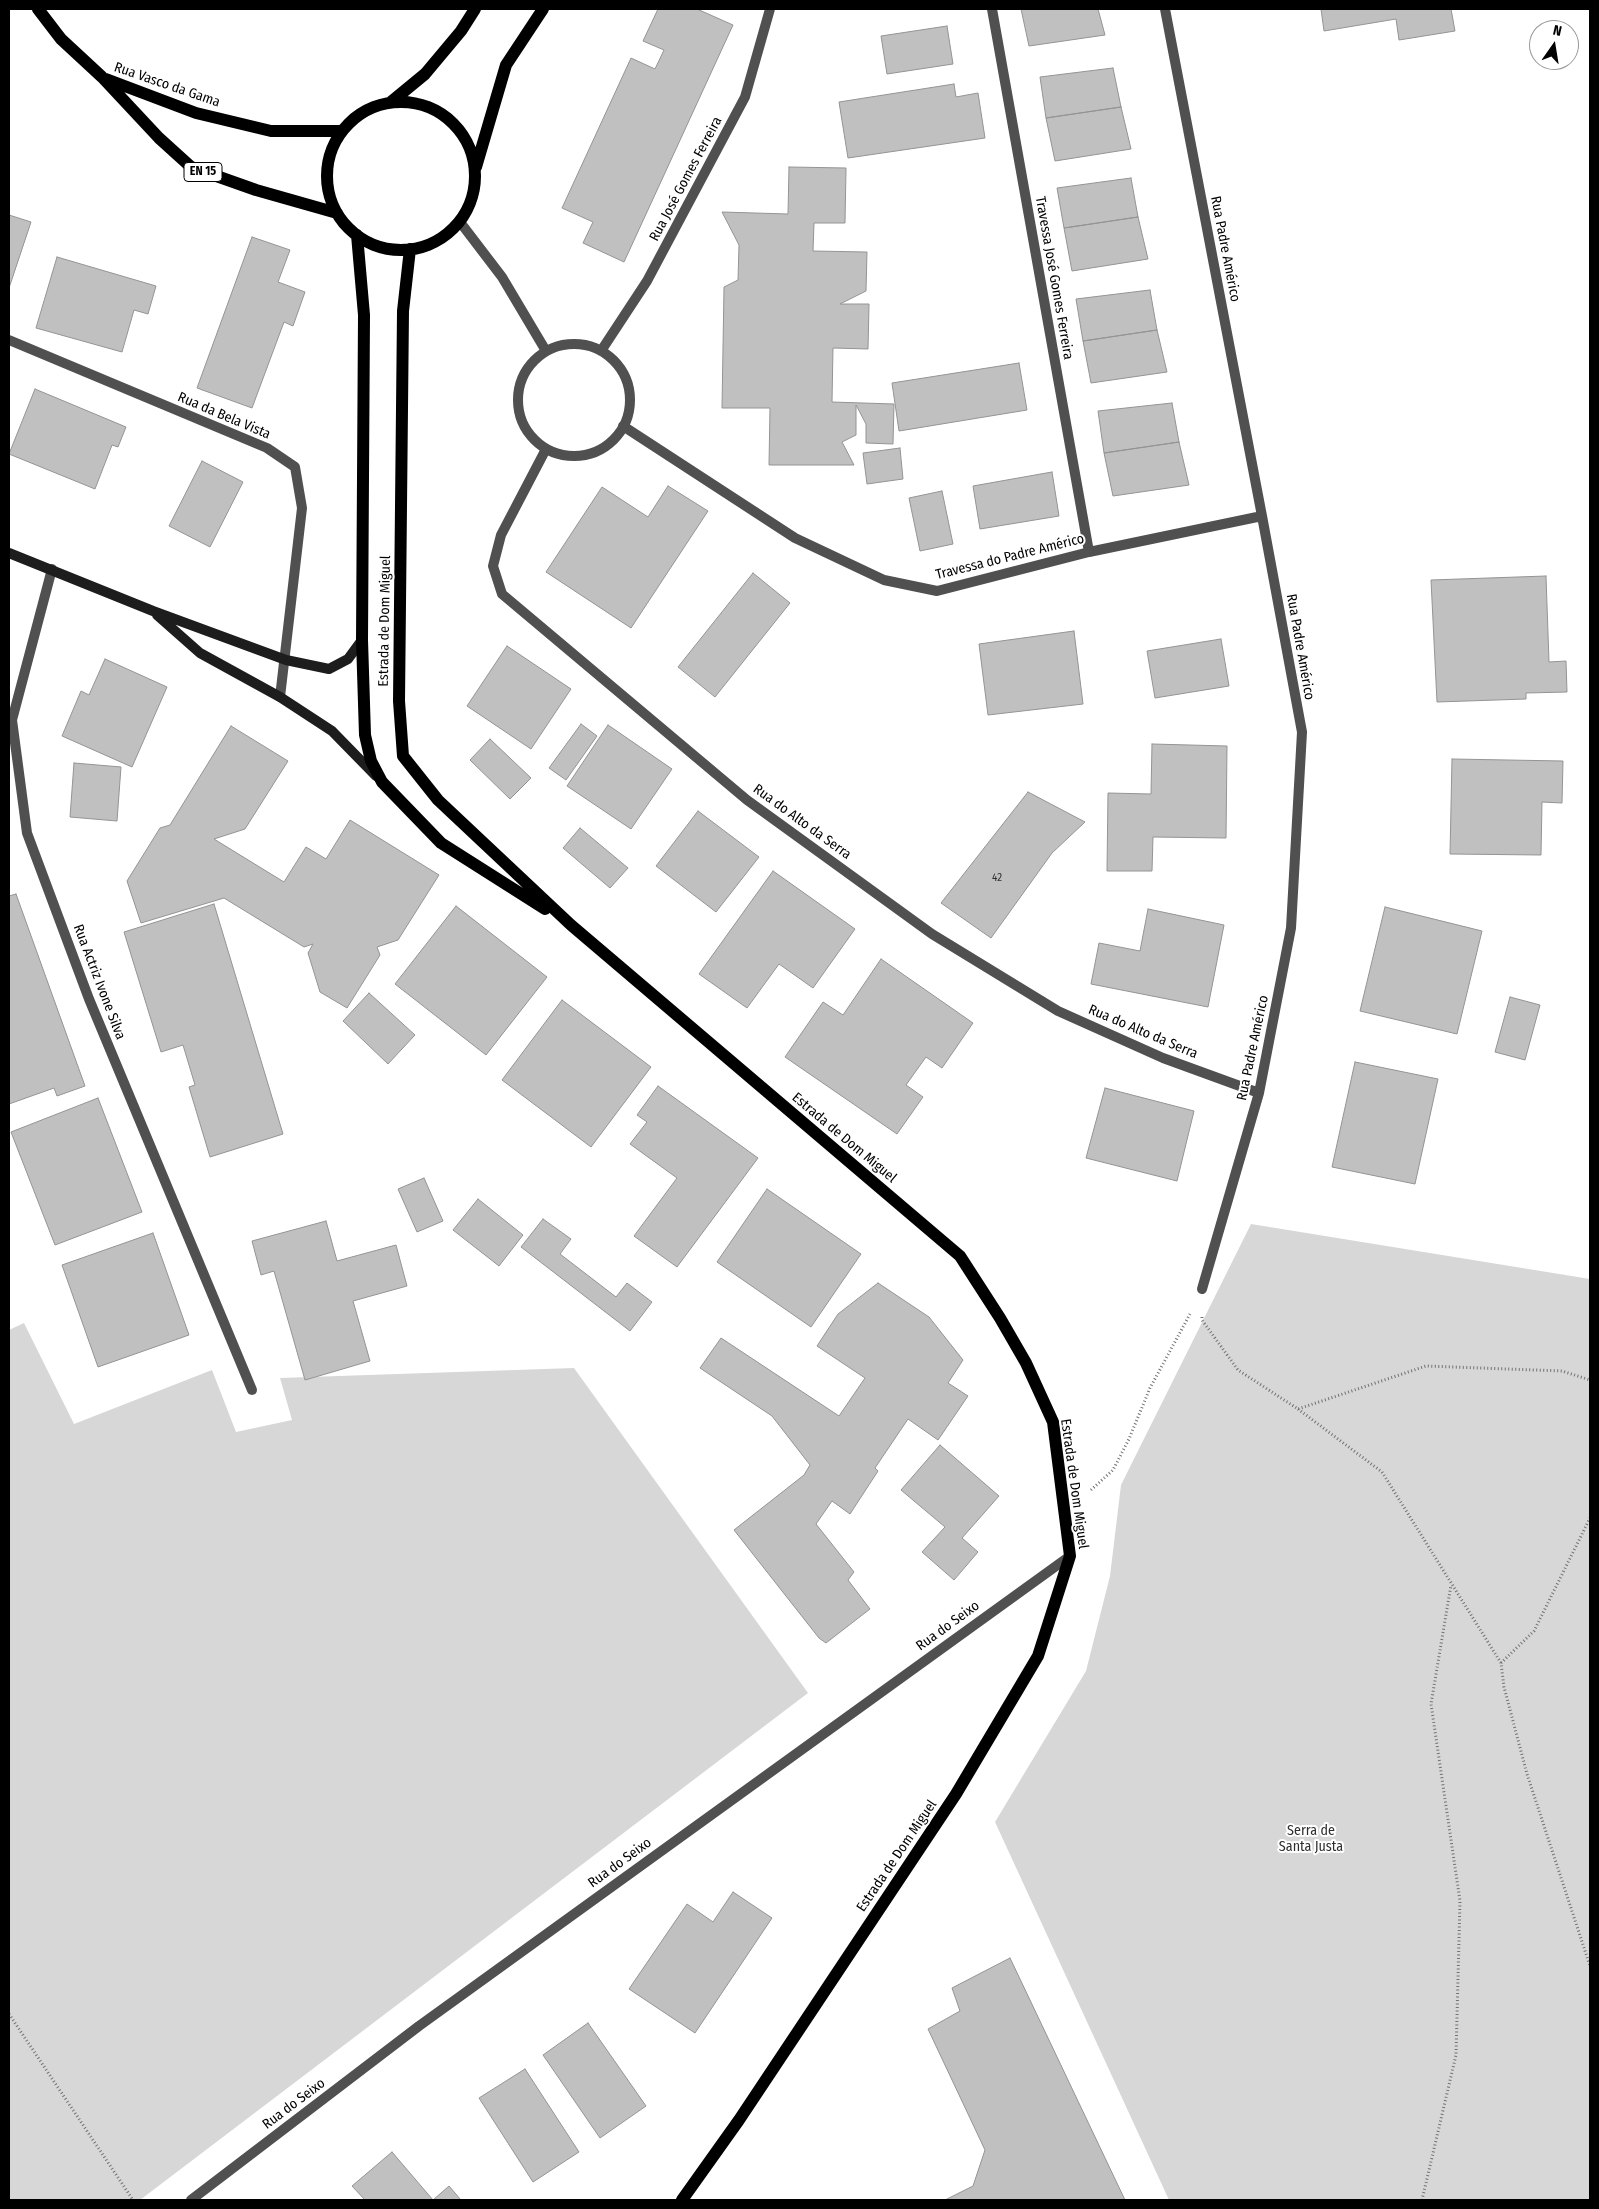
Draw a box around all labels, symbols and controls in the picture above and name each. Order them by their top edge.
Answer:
north arrow [1529,20,1579,70]
text: N [1551,22,1563,40]
street label: Rua Vasco da Gama [112,59,222,111]
street label: Rua José Gomes Ferreira [646,114,726,244]
road number: EN 15 [184,162,222,182]
street label: Travessa José Gomes Ferreira [1031,195,1077,361]
street label: Rua Padre Américo [1207,195,1243,303]
street label: Rua da Bela Vista [175,389,273,443]
street label: Travessa do Padre Américo [934,530,1086,584]
street label: Estrada de Dom Miguel [375,555,395,687]
street label: Rua Padre Américo [1282,593,1318,701]
street label: Rua do Alto da Serra [750,781,854,863]
house number: 42 [992,871,1002,885]
street label: Rua Actriz Ivone Silva [69,922,129,1042]
street label: Rua Padre Américo [1234,994,1272,1102]
street label: Rua do Alto da Serra [1086,1001,1200,1063]
street label: Estrada de Dom Miguel [788,1089,900,1187]
street label: Estrada de Dom Miguel [1057,1418,1091,1550]
street label: Rua do Seixo [913,1597,983,1655]
street label: Estrada de Dom Miguel [853,1797,941,1915]
park label: Serra de Santa Justa [1279,1823,1343,1855]
street label: Rua do Seixo [585,1834,655,1892]
street label: Rua do Seixo [259,2075,329,2133]

